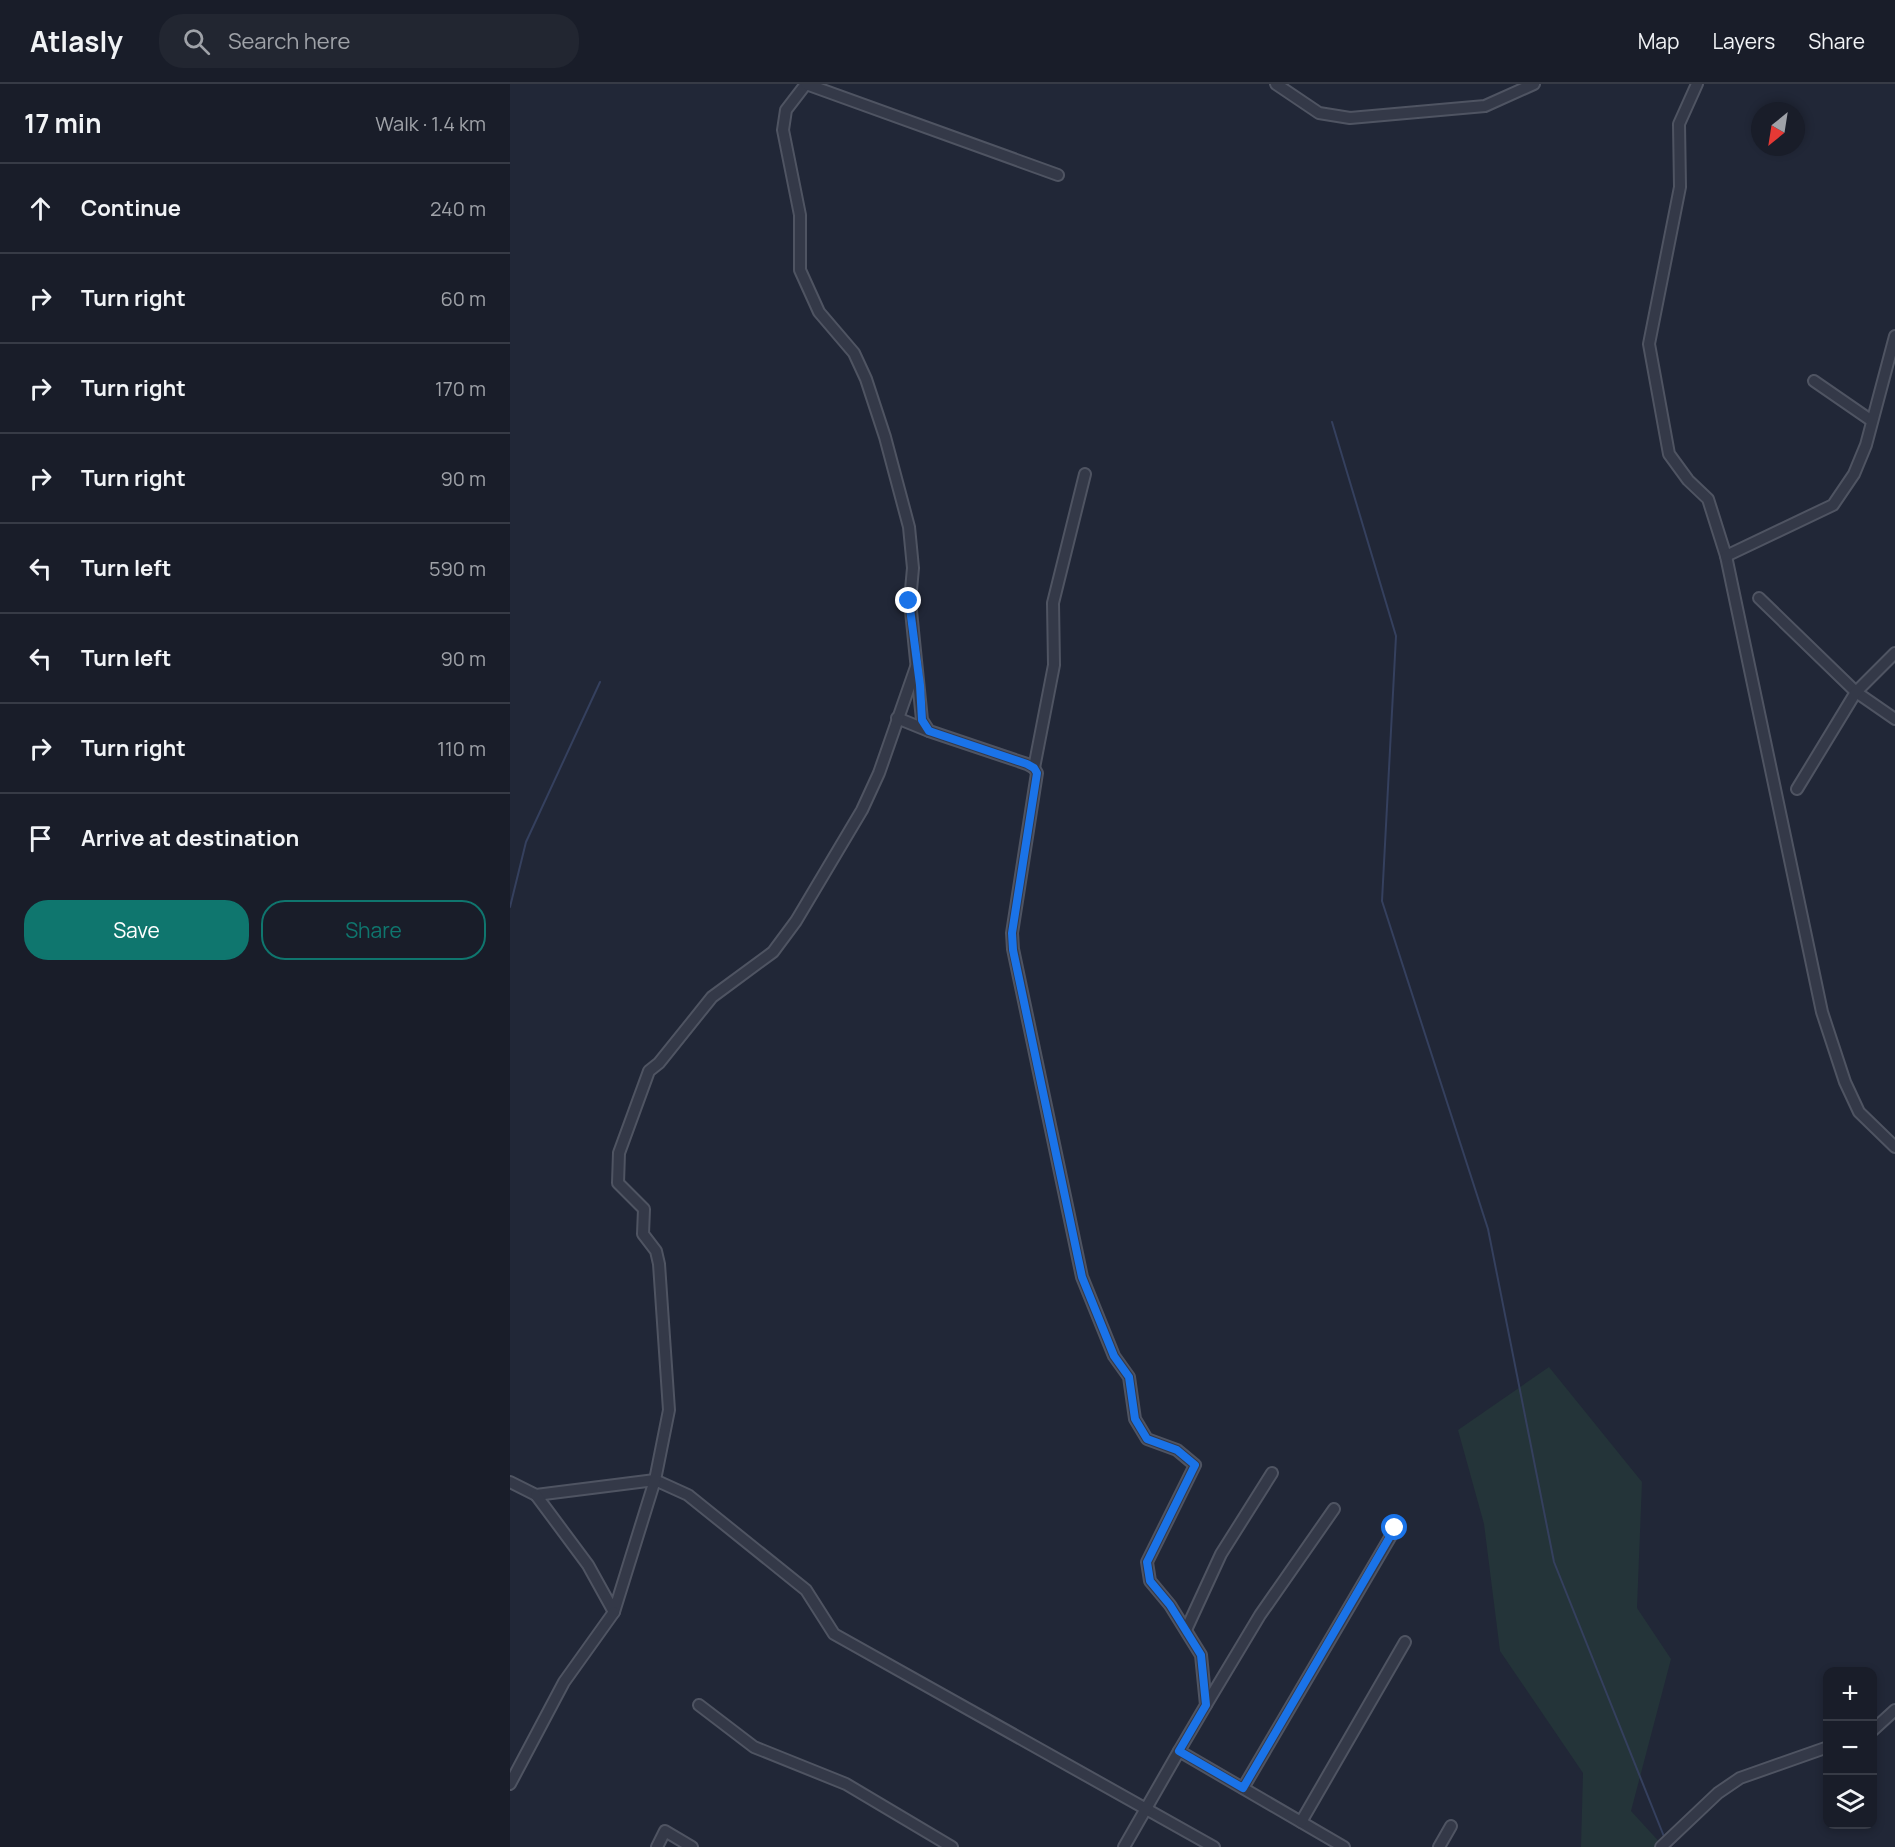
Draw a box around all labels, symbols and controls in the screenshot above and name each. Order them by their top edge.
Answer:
search box [159,14,579,68]
text: Atlasly [30,22,123,60]
icon: search [180,25,213,58]
text: Search here [228,26,350,56]
text: Map [1638,27,1679,55]
text: Layers [1712,27,1775,55]
text: Share [1808,27,1865,55]
north arrow [1751,102,1805,156]
text: 17 min [24,105,101,141]
text: Walk · 1.4 km [375,110,486,137]
icon: ahead [24,192,57,225]
text: Continue [81,193,181,223]
text: 240 m [430,195,486,222]
icon: right [24,282,57,315]
text: Turn right [81,283,186,313]
text: 60 m [440,285,486,312]
icon: right [24,372,57,405]
text: Turn right [81,373,186,403]
text: 170 m [435,375,486,402]
icon: right [24,462,57,495]
text: Turn right [81,463,186,493]
text: 90 m [440,465,486,492]
icon: left [24,552,57,585]
text: Turn left [81,553,171,583]
text: 590 m [429,555,486,582]
route end [895,587,921,613]
icon: left [24,642,57,675]
text: Turn left [81,643,171,673]
text: 90 m [440,645,486,672]
icon: right [24,732,57,765]
text: Turn right [81,733,186,763]
text: 110 m [437,735,486,762]
icon: arrive [24,822,57,855]
text: Arrive at destination [81,823,299,853]
button: Save [24,900,249,960]
button: Share [261,900,486,960]
route start [1381,1514,1407,1540]
map controls [1823,1667,1877,1829]
button: + [1823,1667,1877,1721]
button: − [1823,1721,1877,1775]
button: layers [1823,1775,1877,1829]

